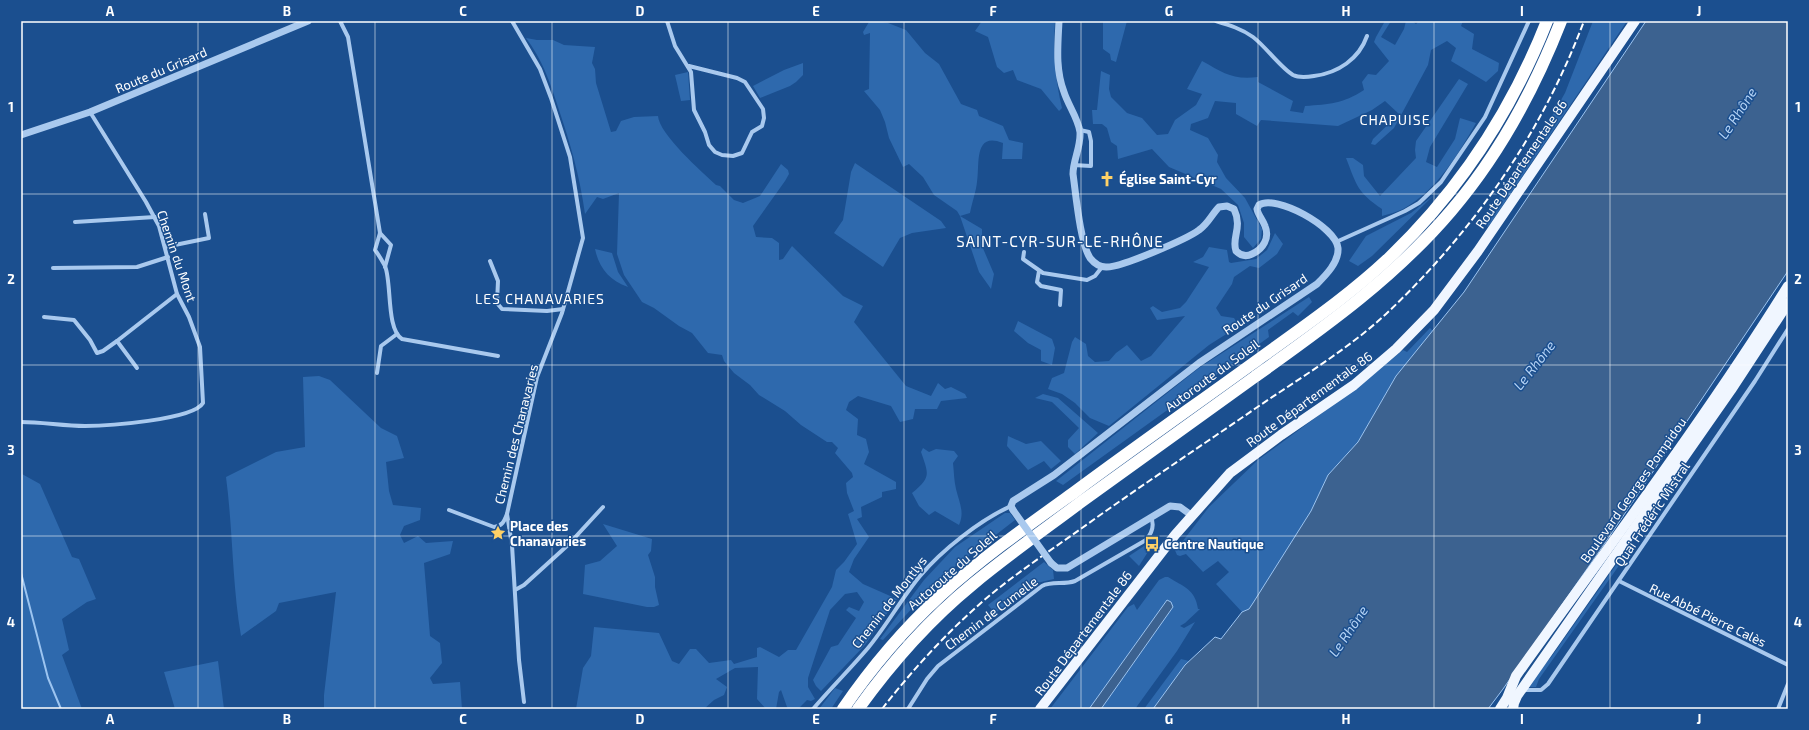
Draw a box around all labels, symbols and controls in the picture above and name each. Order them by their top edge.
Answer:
text: A [106,3,115,19]
text: B [283,3,291,19]
text: C [459,3,467,19]
text: D [636,3,645,19]
text: E [812,3,820,19]
text: F [989,3,997,19]
text: G [1165,3,1173,19]
text: H [1342,3,1351,19]
text: I [1520,3,1524,19]
text: J [1697,3,1701,19]
street label: Route du Grisard [113,43,209,97]
water label: Le Rhône [1714,84,1760,142]
street label: Route Départementale 86 [1472,96,1570,232]
text: 1 [8,99,14,115]
text: 1 [1795,99,1801,115]
district label: CHAPUISE [1360,111,1431,128]
church icon: Église Saint-Cyr [1098,170,1116,188]
place label: Église Saint-Cyr [1119,170,1217,187]
street label: Chemin du Mont [154,208,200,304]
district label: SAINT-CYR-SUR-LE-RHÔNE [956,232,1164,250]
street label: Route du Grisard [1220,270,1310,338]
text: 2 [7,271,15,287]
text: 2 [1794,271,1802,287]
district label: LES CHANAVARIES [475,290,605,307]
street label: Autoroute du Soleil [1162,335,1262,415]
water label: Le Rhône [1509,337,1559,393]
street label: Route Départementale 86 [1243,348,1375,450]
street label: Chemin des Chanavaries [491,362,541,506]
street label: Boulevard Georges Pompidou [1577,414,1689,566]
text: 3 [7,442,15,458]
text: 3 [1794,442,1802,458]
street label: Quai Frédéric Mistral [1611,459,1693,569]
place label: Place des Chanavaries [510,518,586,549]
place icon: Place des Chanavaries [489,524,507,542]
street label: Autoroute du Soleil [904,527,1000,613]
bus stop icon: Centre Nautique [1143,535,1161,553]
place label: Centre Nautique [1164,536,1264,552]
street label: Chemin de Montlys [848,553,930,651]
street label: Route Départementale 86 [1031,567,1135,699]
street label: Chemin de Cumelle [941,573,1041,653]
street label: Rue Abbé Pierre Calès [1647,580,1769,650]
water label: Le Rhône [1325,602,1372,660]
text: 4 [7,614,15,630]
text: 4 [1794,614,1802,630]
text: A [106,711,115,727]
text: B [283,711,291,727]
text: C [459,711,467,727]
text: D [636,711,645,727]
text: E [812,711,820,727]
text: F [989,711,997,727]
text: G [1165,711,1173,727]
text: H [1342,711,1351,727]
text: I [1520,711,1524,727]
text: J [1697,711,1701,727]

